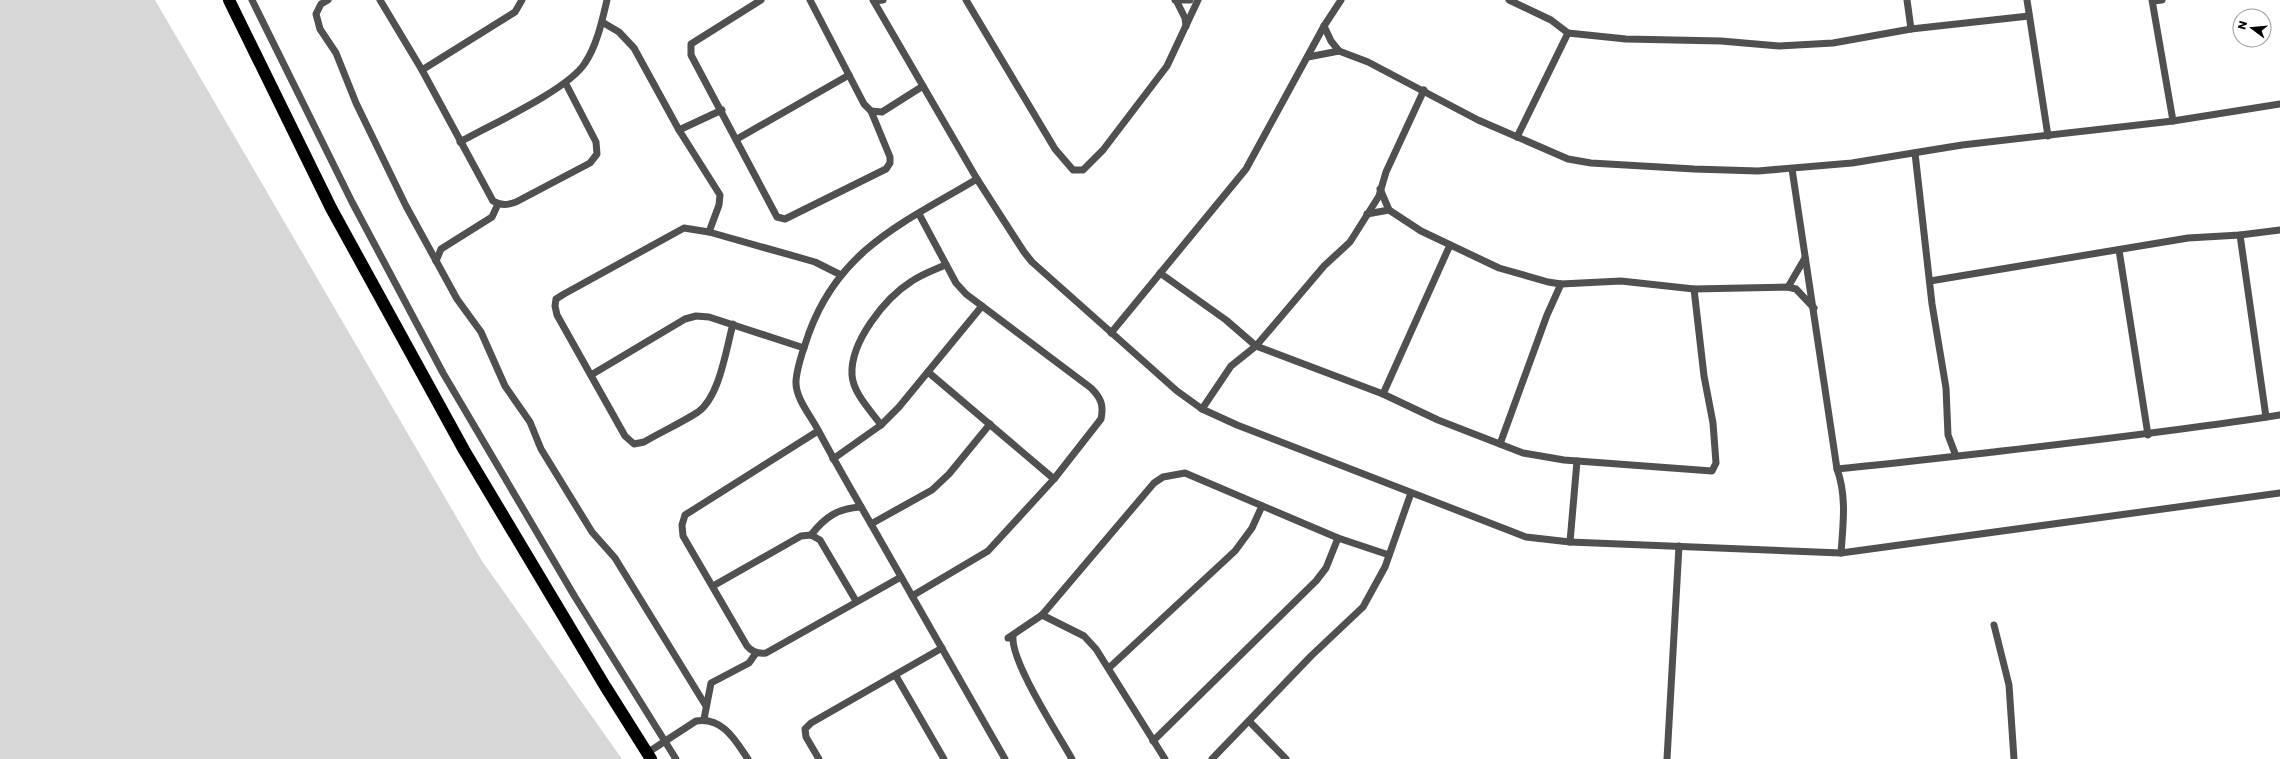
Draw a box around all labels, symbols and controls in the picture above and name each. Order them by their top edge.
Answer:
north arrow [2232,8,2272,48]
text: N [2234,19,2251,31]

